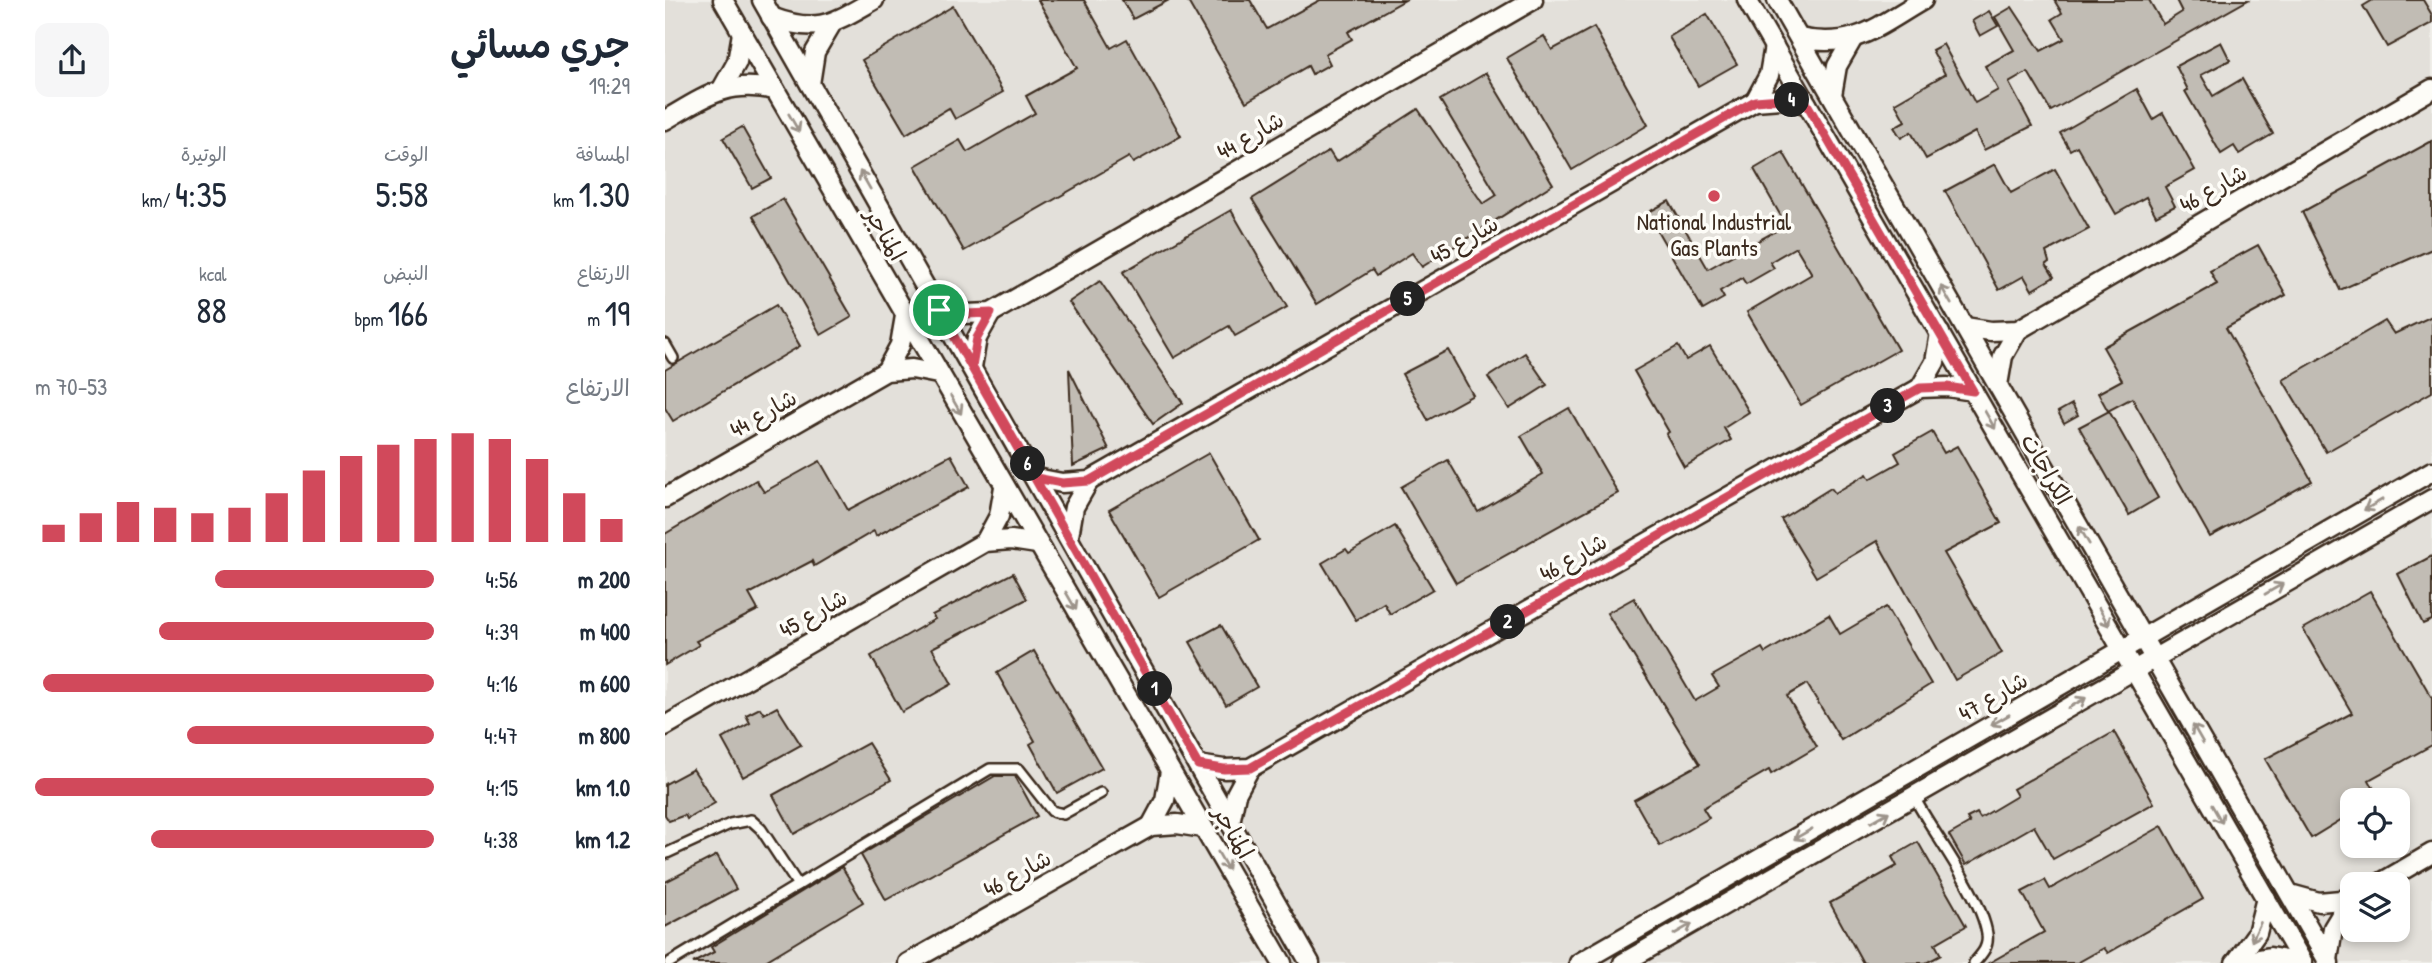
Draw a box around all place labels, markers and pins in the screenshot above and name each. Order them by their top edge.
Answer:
pin: 4 [1775,82,1809,118]
marker: National Industrial Gas Plants [1706,188,1722,204]
place label: National Industrial Gas Plants [1637,206,1792,263]
pin [909,280,969,340]
pin: 5 [1391,282,1425,316]
pin: 3 [1871,388,1905,424]
pin: 6 [1011,447,1045,482]
pin: 2 [1491,604,1525,640]
pin: 1 [1137,672,1173,706]

